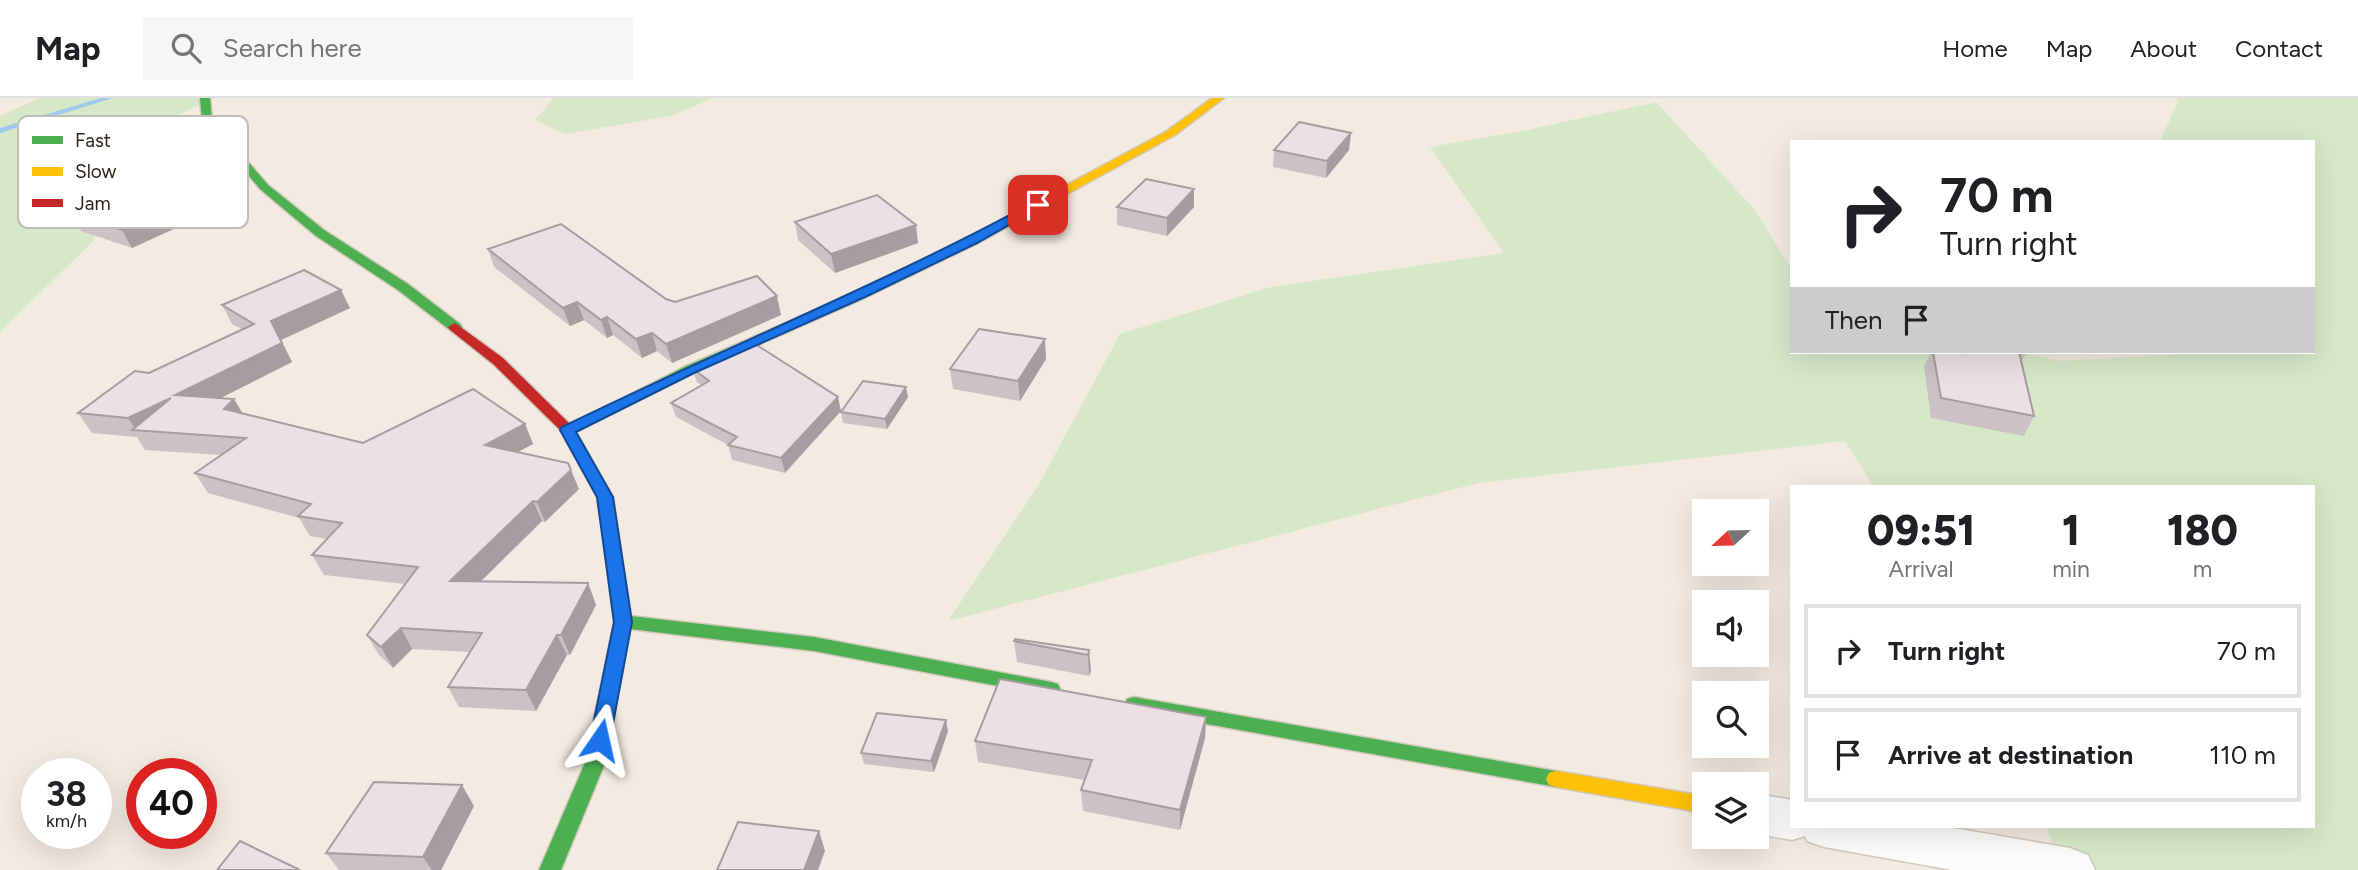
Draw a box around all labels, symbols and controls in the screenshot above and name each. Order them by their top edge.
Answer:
search box [143,17,633,80]
text: Map [35,29,101,68]
icon: search [167,29,205,67]
text: Search here [223,32,362,64]
text: Home [1942,34,2008,63]
text: Map [2046,34,2092,63]
text: About [2130,34,2197,63]
text: Contact [2235,34,2323,63]
legend [18,116,248,228]
text: Fast [75,129,111,152]
text: Slow [75,160,117,183]
text: 70 m [1940,165,2053,224]
icon: right [1825,168,1916,259]
pin [1008,175,1068,235]
icon: arrive [1019,186,1057,224]
text: Jam [75,192,111,215]
text: Turn right [1940,225,2078,263]
icon: arrive [1897,301,1935,339]
text: Then [1825,304,1883,336]
north arrow [1692,499,1769,576]
map controls [1692,499,1769,849]
text: 09:51 [1867,505,1975,556]
text: 1 [2062,505,2080,556]
text: 180 [2167,505,2238,556]
text: Arrival [1889,555,1954,583]
text: min [2052,555,2090,583]
text: m [2193,555,2212,583]
button: sound [1692,590,1769,667]
icon: right [1829,632,1867,670]
text: Turn right [1888,635,2005,667]
text: 70 m [2217,635,2276,667]
button: search [1692,681,1769,758]
position arrow [563,703,637,777]
icon: arrive [1829,736,1867,774]
text: Arrive at destination [1888,739,2133,771]
text: 110 m [2209,739,2276,771]
speed limit sign: 40 [126,758,217,849]
button: layers [1692,772,1769,849]
text: 38 [46,773,87,815]
text: km/h [46,810,87,832]

